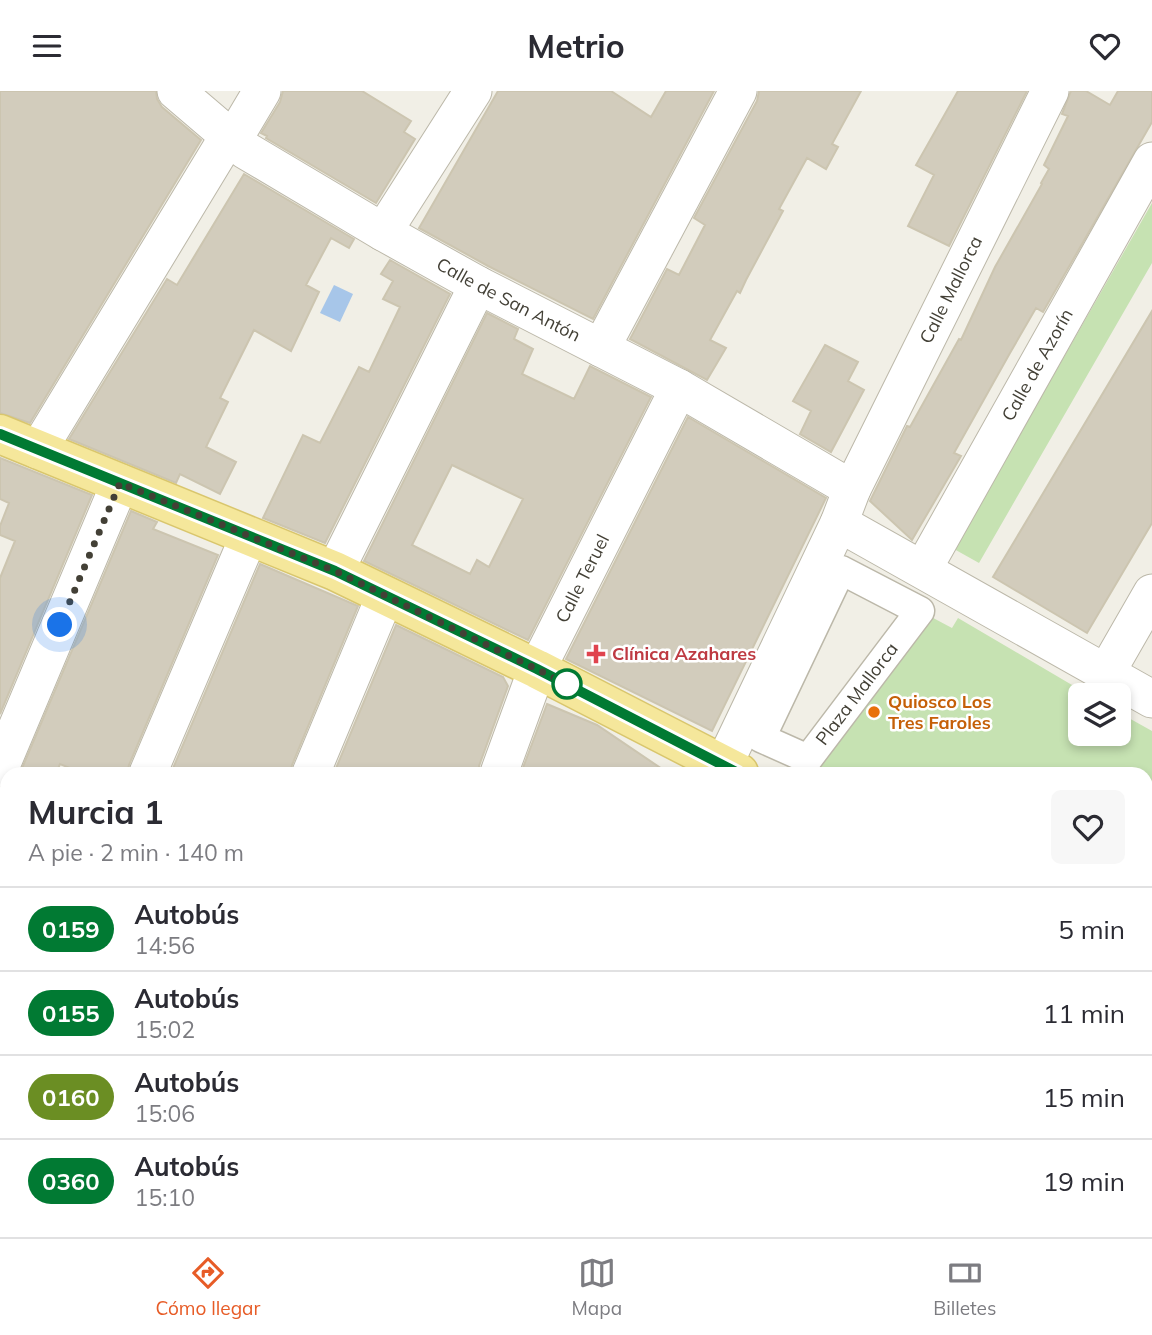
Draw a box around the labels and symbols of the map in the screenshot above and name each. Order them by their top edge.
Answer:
street label: Calle Mallorca [914,232,987,347]
street label: Calle de San Antón [433,252,585,347]
street label: Calle de Azorín [996,304,1078,425]
street label: Calle Teruel [550,530,614,627]
your location [42,607,77,642]
street label: Plaza Mallorca [810,638,903,750]
place label: Clínica Azahares [612,642,756,665]
marker: Clínica Azahares [586,644,606,664]
unlabelled marker [552,669,582,699]
place label: Quiosco Los Tres Faroles [888,690,991,734]
marker: Quiosco Los Tres Faroles [866,704,882,720]

